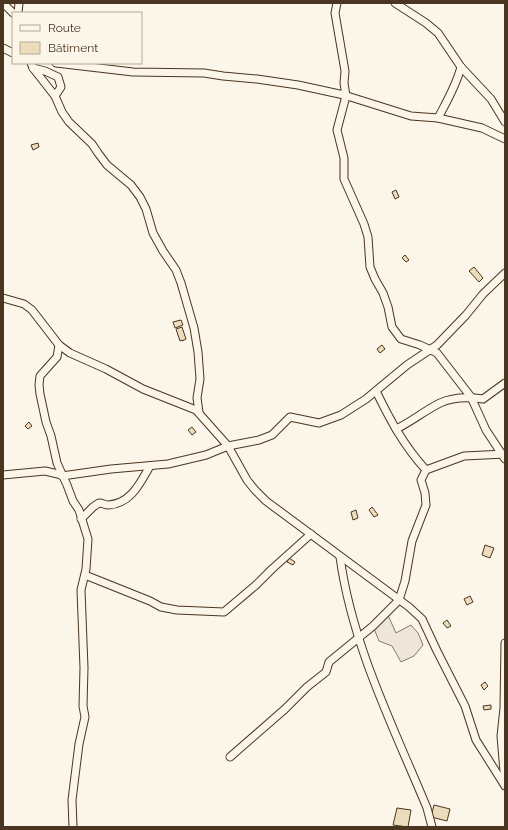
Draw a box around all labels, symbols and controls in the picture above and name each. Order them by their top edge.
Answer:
legend [12,12,142,64]
text: Route [48,21,81,35]
text: Bâtiment [48,41,98,55]

